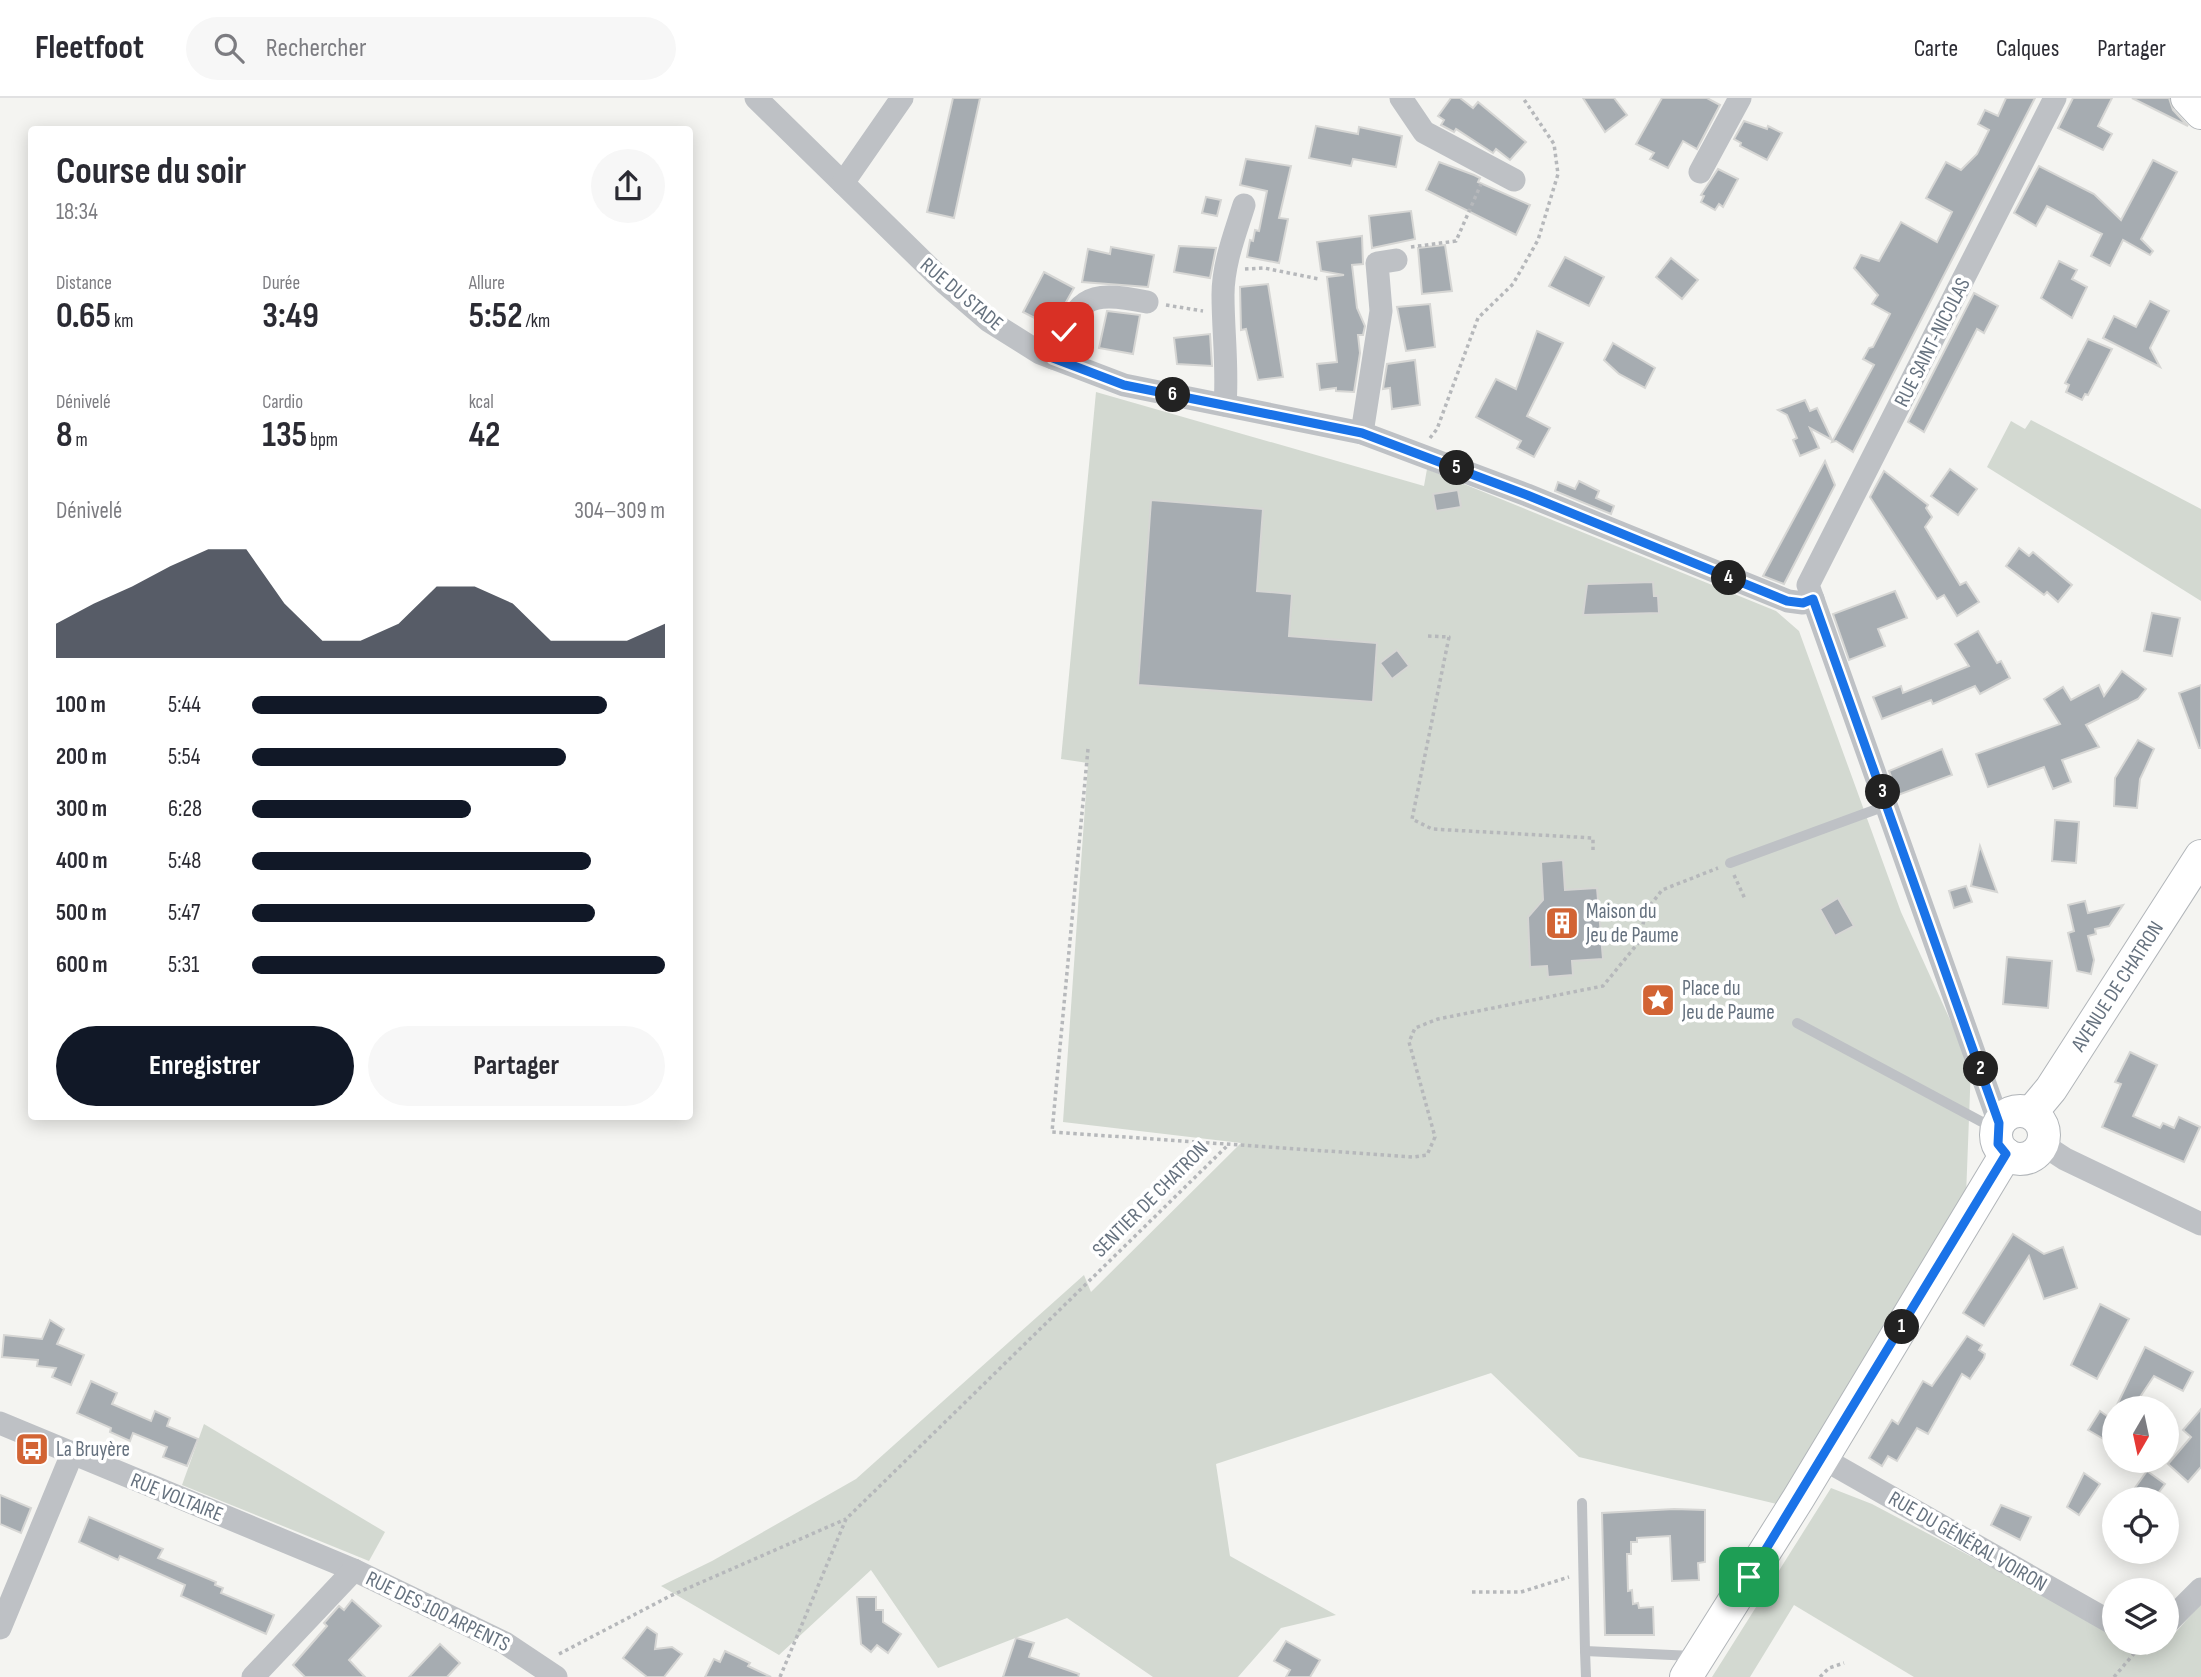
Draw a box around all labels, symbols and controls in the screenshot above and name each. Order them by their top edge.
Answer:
search box [186,17,676,80]
text: Fleetfoot [35,28,144,68]
icon: search [210,29,248,67]
text: Rechercher [266,33,366,64]
text: Carte [1914,34,1958,63]
text: Calques [1996,34,2059,63]
text: Partager [2097,34,2166,63]
text: Course du soir [56,149,246,194]
button: share [591,149,665,223]
text: 18:34 [56,198,98,226]
street label: RUE DU STADE [915,253,1008,336]
text: Distance [56,272,112,295]
text: Durée [262,272,300,295]
text: Allure [469,272,505,295]
street label: RUE SAINT-NICOLAS [1889,274,1976,411]
text: 0.65 [56,295,111,338]
text: 3:49 [262,295,319,338]
text: 5:52 [469,295,523,338]
pin [1034,302,1094,362]
text: km [111,310,133,333]
text: /km [523,310,550,333]
icon: check [1045,313,1083,351]
pin: 6 [1156,378,1190,412]
text: 6 [1168,383,1177,406]
text: Dénivelé [56,391,111,414]
text: Cardio [262,391,303,414]
text: kcal [469,391,494,414]
text: 8 [56,414,73,457]
text: 135 [262,414,307,457]
text: 42 [469,414,500,457]
text: m [73,429,88,452]
text: bpm [307,429,338,452]
pin: 5 [1440,450,1474,486]
text: 5 [1452,456,1461,479]
text: Dénivelé [56,497,122,525]
text: 304–309 m [574,497,665,525]
pin: 4 [1712,560,1746,596]
text: 4 [1724,566,1733,589]
text: 100 m [56,691,106,719]
text: 5:44 [168,691,201,719]
text: 200 m [56,743,107,771]
text: 5:54 [168,743,200,771]
pin: 3 [1866,774,1900,810]
text: 3 [1878,780,1887,803]
text: 300 m [56,795,107,823]
text: 6:28 [168,795,202,823]
text: 400 m [56,847,107,875]
text: 5:48 [168,847,201,875]
text: 500 m [56,899,107,927]
text: 5:47 [168,899,200,927]
place label: Maison du Jeu de Paume [1585,899,1679,948]
building icon: Maison du Jeu de Paume [1543,904,1581,942]
street label: AVENUE DE CHATRON [2066,917,2169,1057]
text: 600 m [56,951,108,979]
text: 5:31 [168,951,199,979]
place label: Place du Jeu de Paume [1681,976,1775,1025]
place icon: Place du Jeu de Paume [1639,981,1677,1019]
button: Enregistrer [56,1026,354,1106]
button: Partager [368,1026,665,1106]
pin: 2 [1964,1052,1998,1086]
text: 2 [1976,1057,1985,1080]
street label: SENTIER DE CHATRON [1087,1136,1213,1262]
pin: 1 [1884,1310,1920,1344]
text: 1 [1898,1315,1905,1338]
north arrow [2102,1396,2179,1474]
map controls [2102,1396,2179,1655]
bus stop icon: La Bruyère [13,1430,51,1468]
place label: La Bruyère [56,1437,130,1462]
street label: RUE VOLTAIRE [127,1468,227,1527]
street label: RUE DU GÉNÉRAL VOIRON [1884,1486,2051,1597]
button: locate [2102,1487,2179,1564]
pin [1719,1547,1779,1607]
icon: arrive [1730,1558,1768,1596]
street label: RUE DES 100 ARPENTS [362,1566,514,1657]
button: layers [2102,1578,2179,1655]

